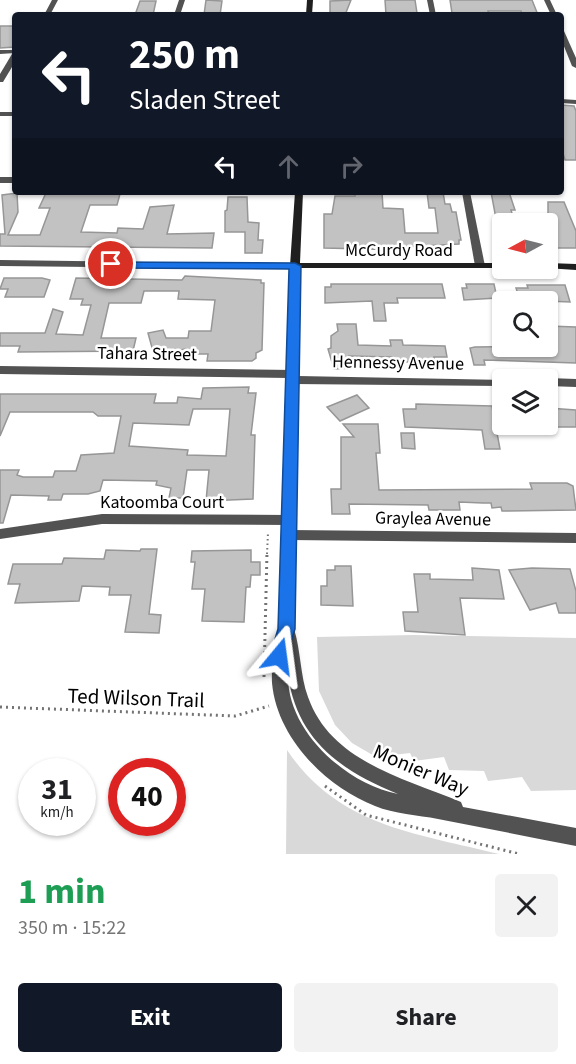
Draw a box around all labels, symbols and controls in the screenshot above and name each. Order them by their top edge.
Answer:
text: 250 m [129,25,240,85]
icon: left [30,36,108,114]
text: Sladen Street [129,81,280,120]
icon: left [209,150,242,183]
icon: ahead [272,150,305,183]
icon: right [335,150,368,183]
north arrow [492,213,558,279]
map controls [492,213,558,435]
pin [85,238,136,289]
street label: McCurdy Road [345,238,453,263]
icon: arrive [94,247,127,280]
button: search [492,291,558,357]
street label: Tahara Street [97,341,197,367]
street label: Hennessy Avenue [332,349,464,377]
button: layers [492,369,558,435]
street label: Katoomba Court [100,490,224,515]
street label: Graylea Avenue [375,505,491,533]
position arrow [247,624,311,688]
street label: Ted Wilson Trail [67,681,205,715]
street label: Monier Way [368,736,474,804]
speed limit sign: 40 [108,758,186,836]
text: 31 [41,768,73,811]
text: km/h [40,802,74,823]
text: 1 min [18,866,106,917]
button: close [495,874,558,937]
text: 350 m · 15:22 [18,914,126,942]
button: Exit [18,983,282,1052]
button: Share [294,983,558,1052]

